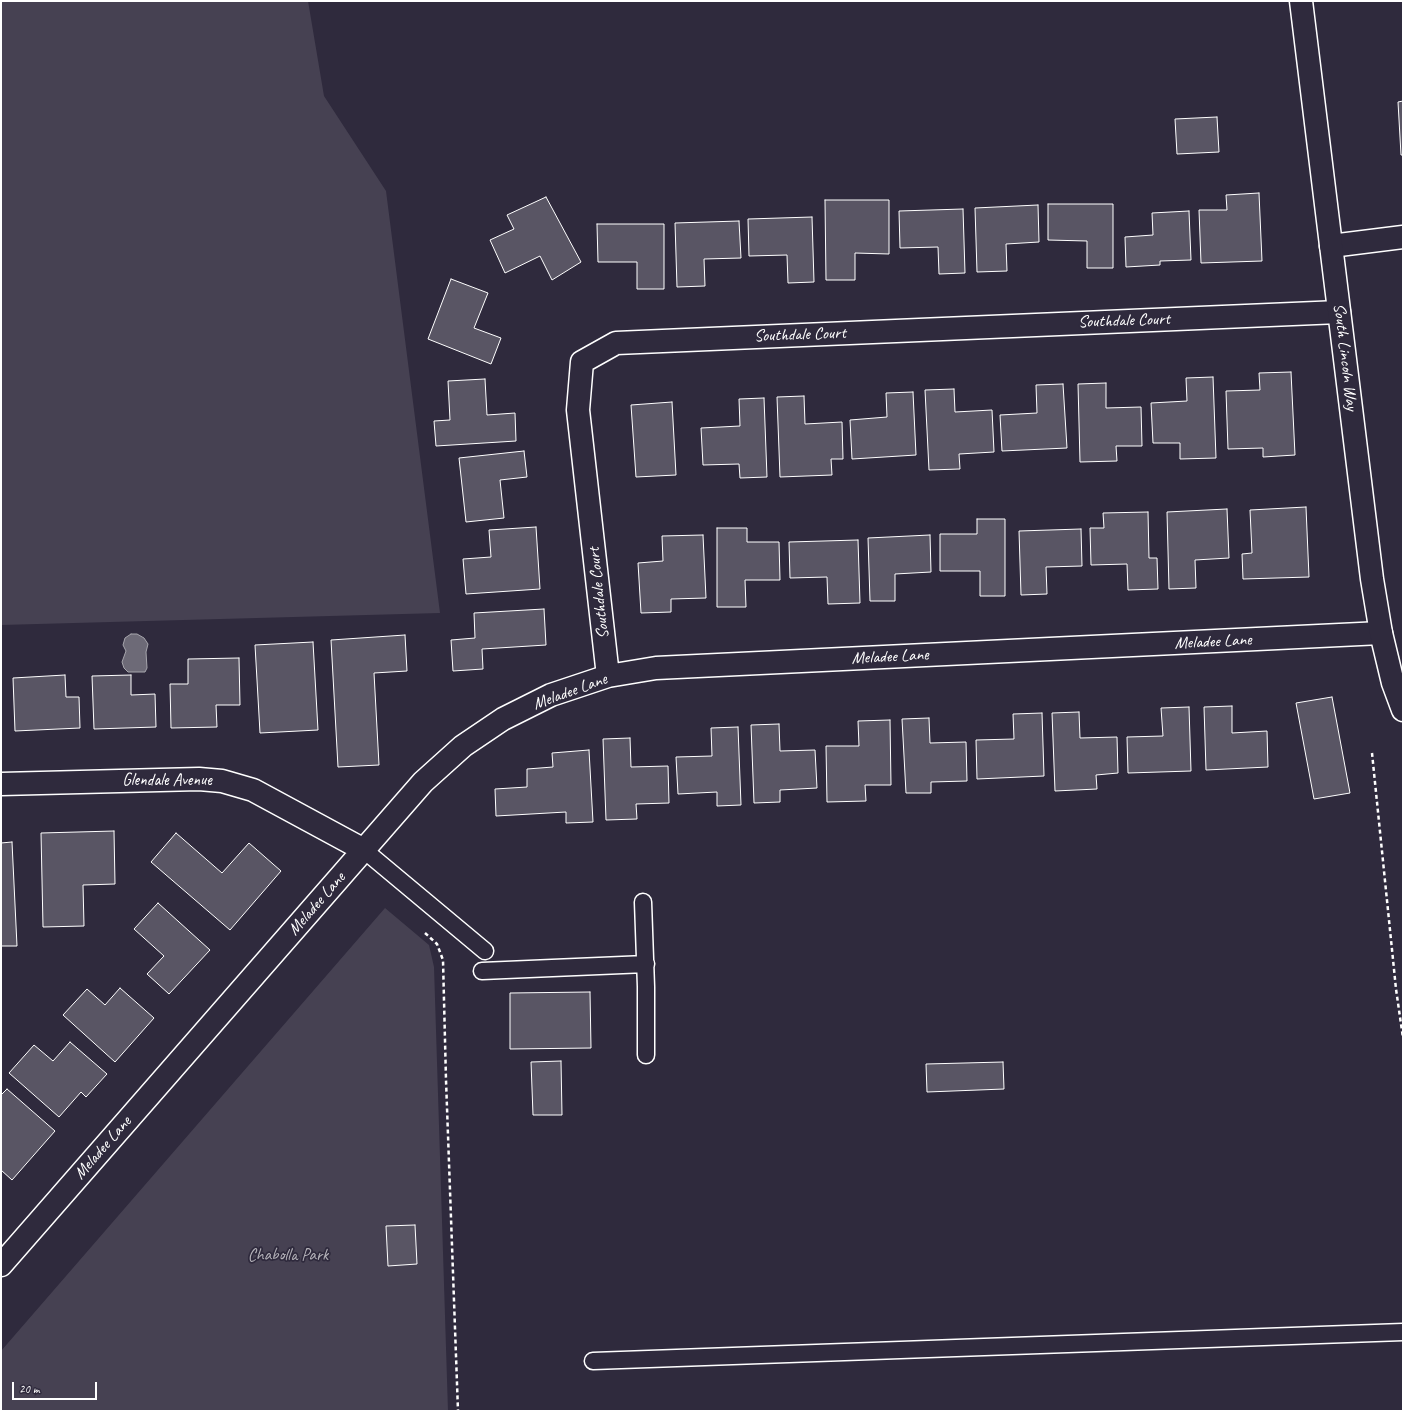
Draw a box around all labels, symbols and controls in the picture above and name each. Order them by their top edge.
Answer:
street label: South Lincoln Way [1328,302,1362,412]
street label: Southdale Court [1078,309,1170,333]
street label: Southdale Court [754,323,846,347]
street label: Southdale Court [584,546,614,640]
street label: Meladee Lane [1174,630,1252,654]
street label: Meladee Lane [851,645,929,669]
street label: Meladee Lane [530,669,610,715]
street label: Glendale Avenue [122,771,212,791]
street label: Meladee Lane [284,868,350,940]
street label: Meladee Lane [70,1112,136,1184]
park label: Chabolla Park [248,1246,328,1266]
scale bar [14,1374,99,1400]
text: 20 m [19,1381,39,1397]

